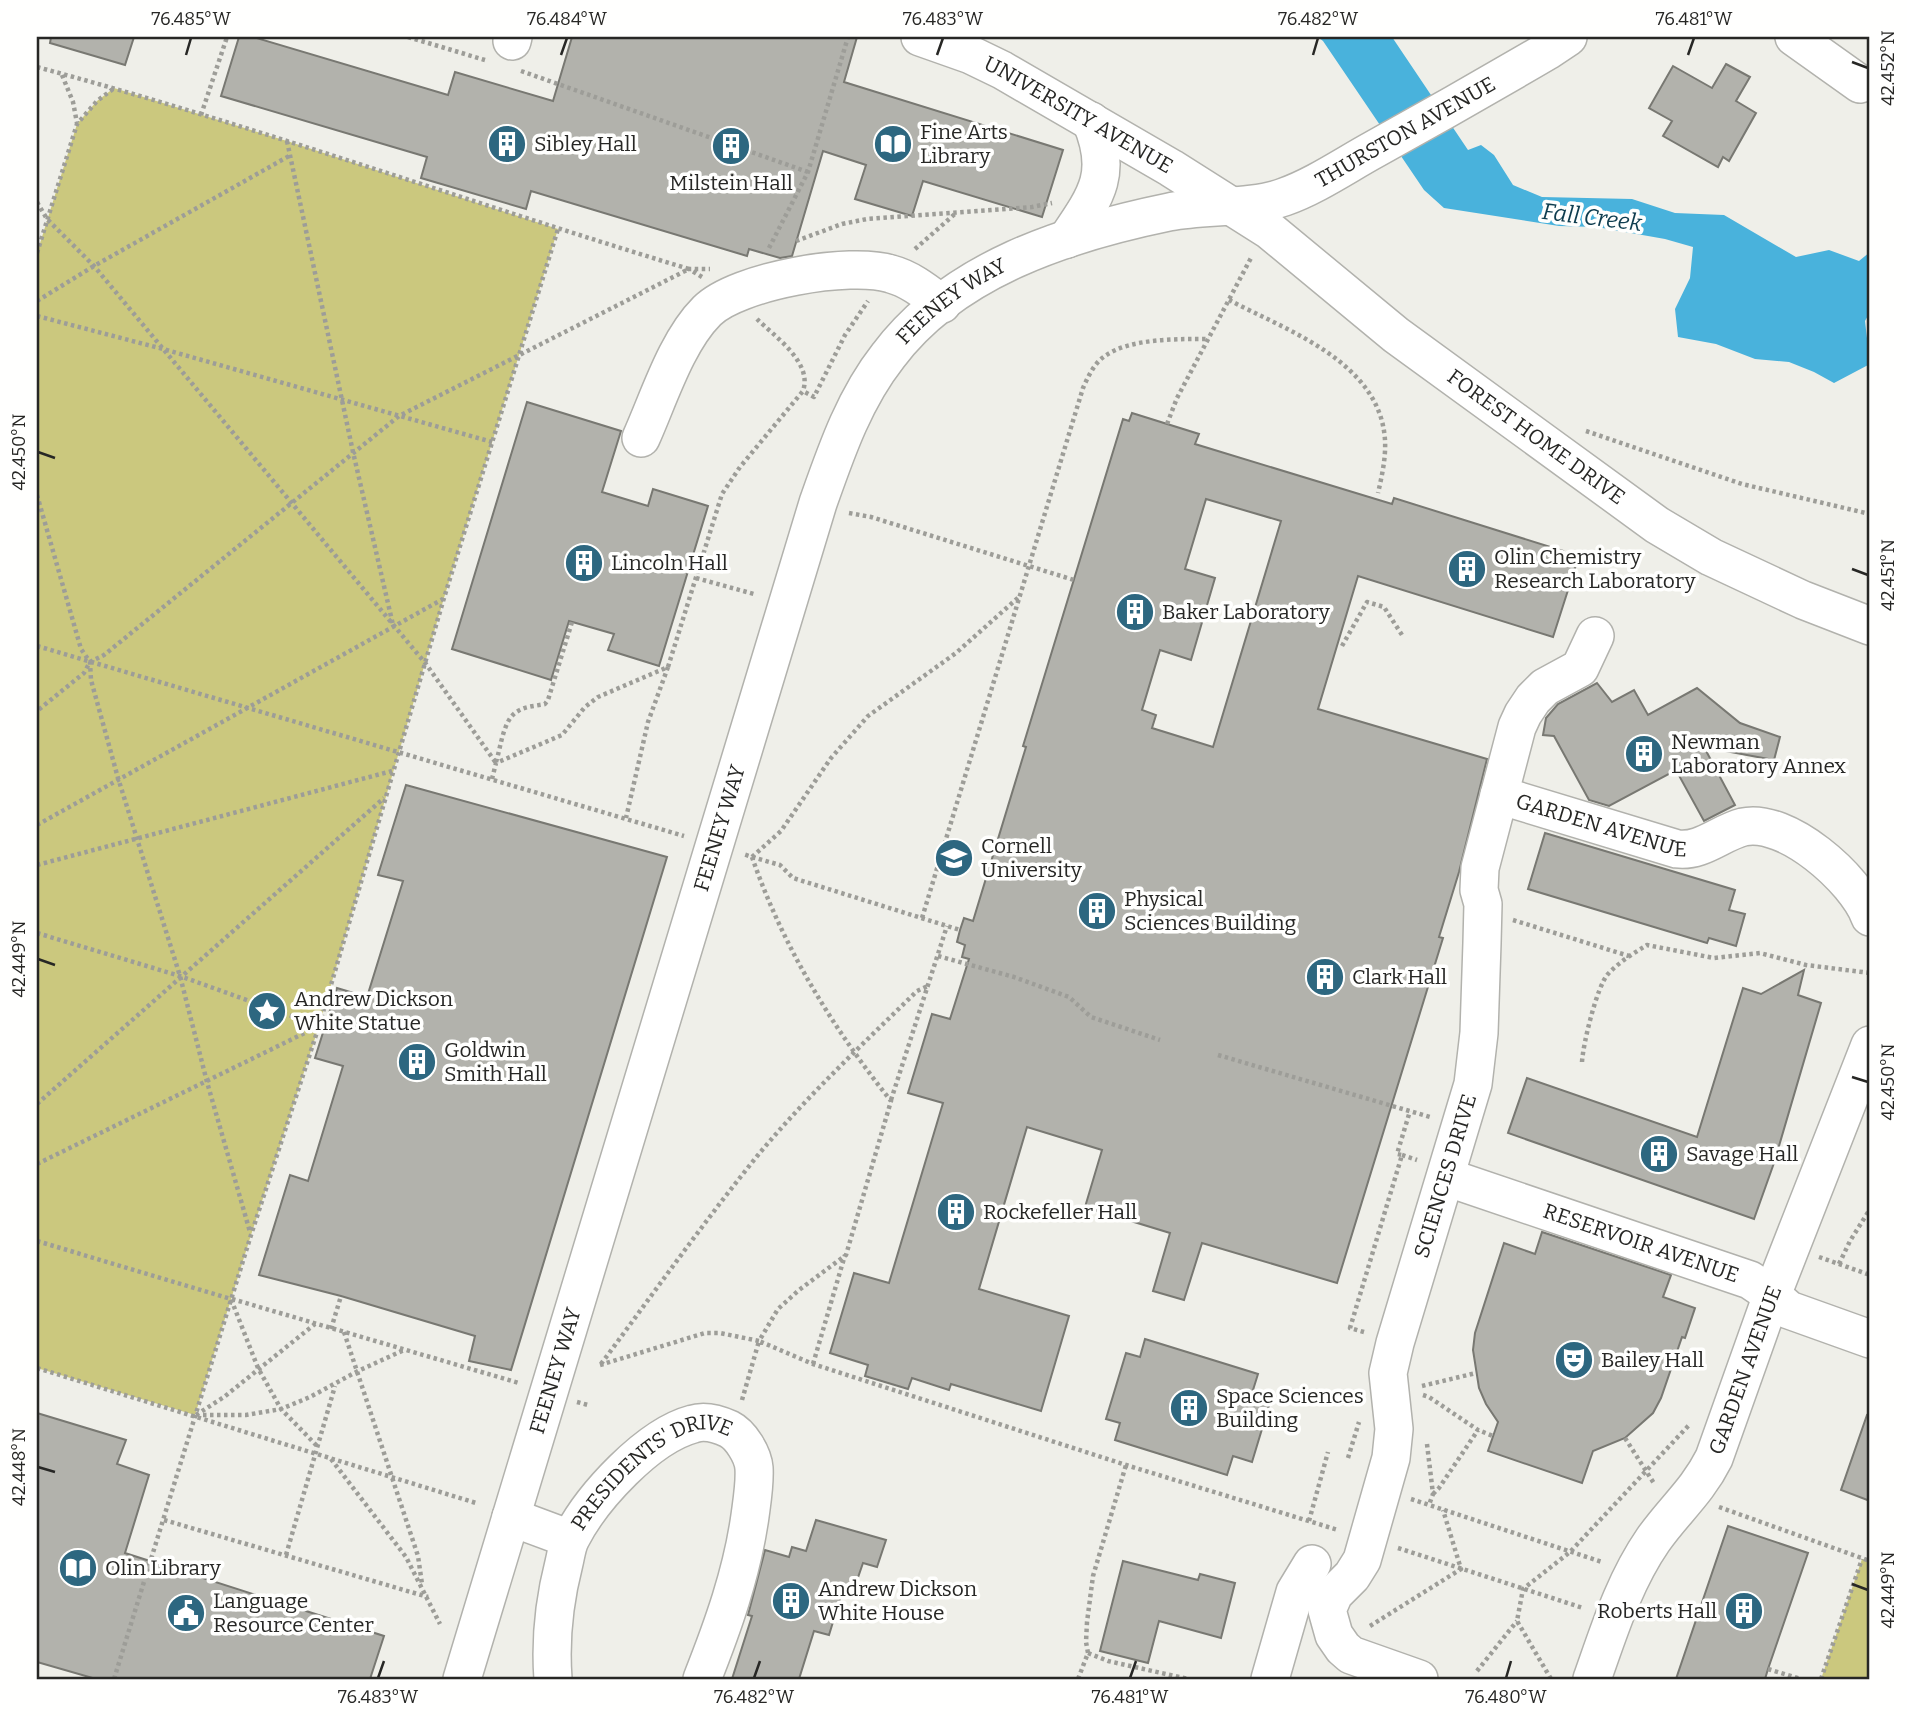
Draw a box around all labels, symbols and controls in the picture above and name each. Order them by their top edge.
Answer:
text: 76.485°W [151,8,231,30]
text: 76.484°W [527,8,608,30]
text: 76.483°W [903,8,984,30]
text: 76.482°W [1278,8,1359,30]
text: 76.481°W [1656,8,1733,30]
text: 42.452°N [1877,30,1899,106]
street label: UNIVERSITY AVENUE [980,50,1178,179]
street label: THURSTON AVENUE [1311,71,1500,194]
place label: Fine Arts Library [920,119,1008,169]
building icon: Sibley Hall [486,123,528,165]
library icon: Fine Arts Library [872,123,914,165]
building icon: Milstein Hall [710,125,752,167]
place label: Sibley Hall [534,131,637,157]
place label: Milstein Hall [669,170,793,196]
water label: Fall Creek [1541,197,1644,237]
street label: FEENEY WAY [891,252,1011,350]
street label: FOREST HOME DRIVE [1442,364,1630,510]
text: 42.450°N [8,413,30,491]
text: 42.451°N [1877,539,1899,611]
building icon: Lincoln Hall [563,542,605,584]
place label: Olin Chemistry Research Laboratory [1494,544,1696,594]
building icon: Olin Chemistry Research Laboratory [1446,548,1488,590]
place label: Lincoln Hall [611,550,728,576]
building icon: Baker Laboratory [1114,591,1156,633]
place label: Baker Laboratory [1162,599,1331,625]
place label: Newman Laboratory Annex [1671,729,1846,779]
building icon: Newman Laboratory Annex [1623,733,1665,775]
street label: FEENEY WAY [688,761,751,894]
street label: GARDEN AVENUE [1513,788,1687,863]
place label: Cornell University [981,833,1083,883]
school or university icon: Cornell University [933,837,975,879]
place label: Physical Sciences Building [1124,886,1296,936]
building icon: Physical Sciences Building [1076,890,1118,932]
text: 42.449°N [8,920,30,998]
building icon: Clark Hall [1304,956,1346,998]
place label: Clark Hall [1352,964,1447,990]
place label: Andrew Dickson White Statue [294,986,453,1036]
place icon: Andrew Dickson White Statue [246,990,288,1032]
place label: Goldwin Smith Hall [444,1037,547,1087]
building icon: Goldwin Smith Hall [396,1041,438,1083]
text: 42.450°N [1877,1043,1899,1121]
street label: SCIENCES DRIVE [1408,1091,1482,1261]
building icon: Savage Hall [1638,1133,1680,1175]
place label: Savage Hall [1686,1141,1798,1167]
building icon: Rockefeller Hall [935,1191,977,1233]
street label: RESERVOIR AVENUE [1540,1198,1742,1288]
place label: Rockefeller Hall [983,1199,1137,1225]
street label: GARDEN AVENUE [1703,1282,1787,1458]
street label: FEENEY WAY [524,1304,587,1437]
theatre icon: Bailey Hall [1553,1339,1595,1381]
place label: Bailey Hall [1601,1347,1704,1373]
place label: Space Sciences Building [1216,1383,1364,1433]
building icon: Space Sciences Building [1168,1387,1210,1429]
street label: PRESIDENTS' DRIVE [565,1409,737,1535]
text: 42.448°N [8,1428,30,1506]
library icon: Olin Library [57,1547,99,1589]
text: 42.449°N [1877,1551,1899,1629]
place label: Olin Library [105,1555,222,1581]
place label: Andrew Dickson White House [818,1576,977,1626]
building icon: Andrew Dickson White House [770,1580,812,1622]
place label: Language Resource Center [213,1588,374,1638]
building icon: Roberts Hall [1723,1590,1765,1632]
public building icon: Language Resource Center [165,1592,207,1634]
place label: Roberts Hall [1597,1598,1717,1624]
text: 76.483°W [338,1686,419,1708]
text: 76.482°W [714,1686,795,1708]
text: 76.481°W [1092,1686,1169,1708]
text: 76.480°W [1465,1686,1547,1708]

